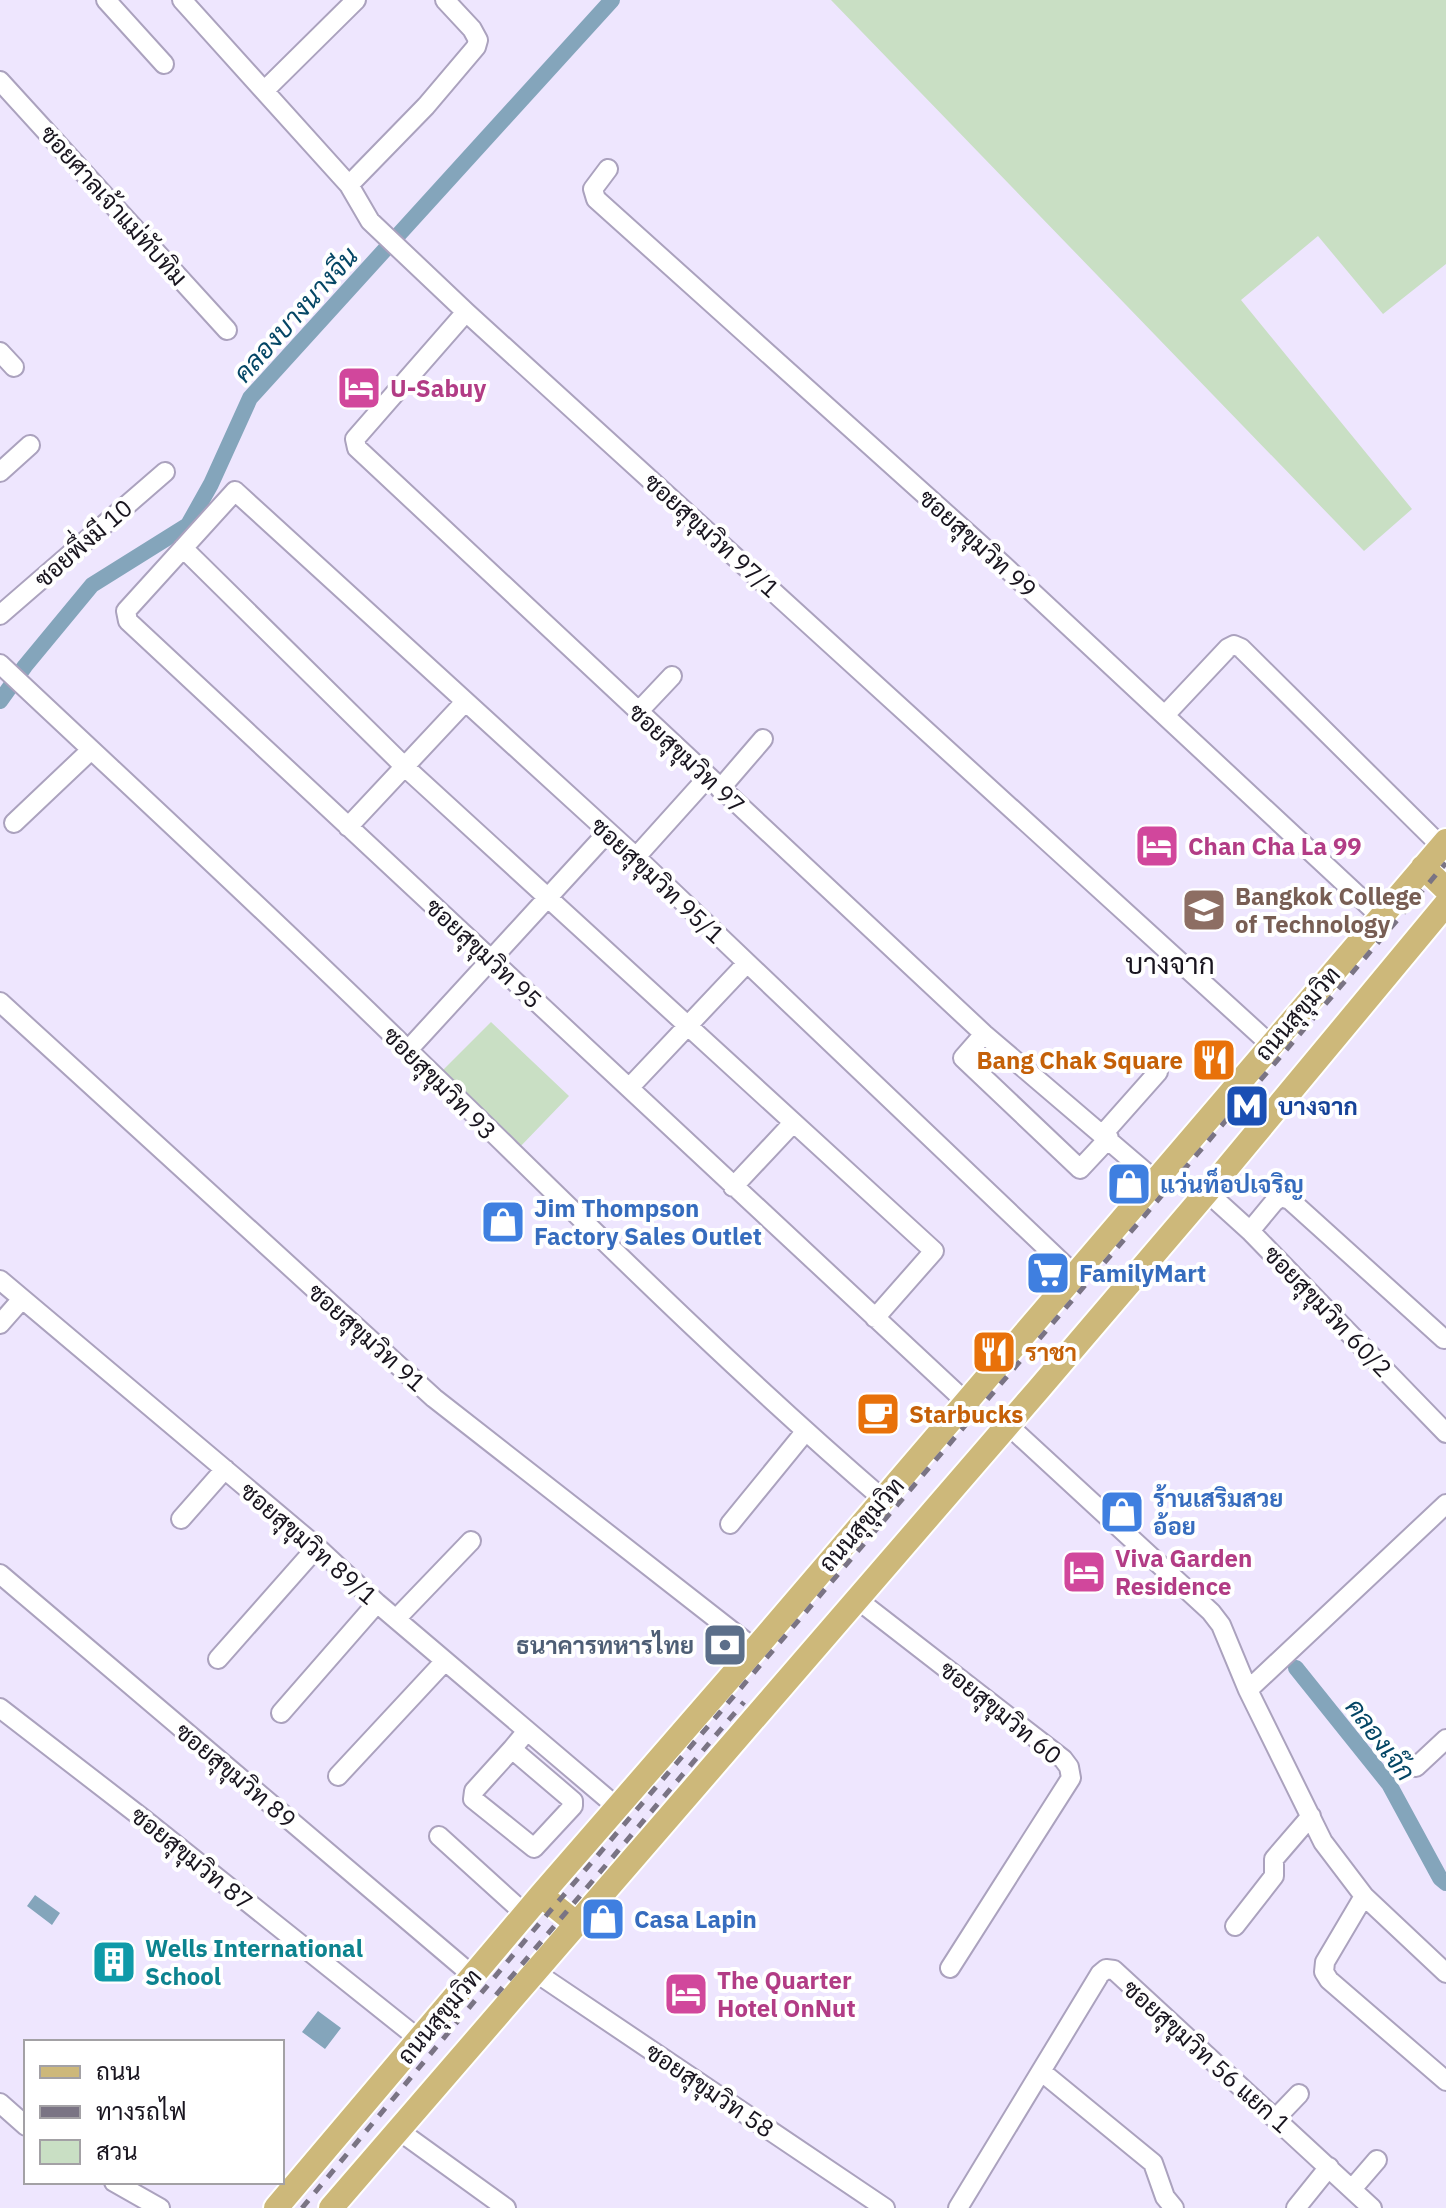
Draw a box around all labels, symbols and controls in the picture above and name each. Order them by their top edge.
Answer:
street label: ซอยศาลเจ้าแม่ทับทิม [33,118,195,292]
water label: คลองบางนางจีน [225,239,365,389]
hotel icon: U-Sabuy [335,364,383,412]
place label: U-Sabuy [390,372,486,404]
street label: ซอยสุขุมวิท 97/1 [637,466,786,605]
street label: ซอยสุขุมวิท 99 [912,482,1044,605]
street label: ซอยพึ่งมี 10 [25,489,139,594]
street label: ซอยสุขุมวิท 97 [621,696,752,821]
street label: ซอยสุขุมวิท 95/1 [584,810,732,951]
hotel icon: Chan Cha La 99 [1133,822,1181,870]
place label: Chan Cha La 99 [1188,830,1362,862]
place label: Bangkok College of Technology [1235,880,1422,940]
school or university icon: Bangkok College of Technology [1180,886,1228,934]
street label: ซอยสุขุมวิท 95 [418,891,549,1016]
district label: บางจาก [1125,945,1215,982]
street label: ถนนสุขุมวิท [1247,959,1348,1068]
street label: ซอยสุขุมวิท 93 [376,1019,504,1147]
restaurant icon: Bang Chak Square [1190,1036,1238,1084]
place label: Bang Chak Square [976,1044,1183,1076]
metro station icon: บางจาก [1223,1082,1271,1130]
place label: บางจาก [1278,1090,1358,1122]
shop icon: แว่นท็อปเจริญ [1105,1160,1153,1208]
place label: แว่นท็อปเจริญ [1160,1167,1304,1200]
place label: Jim Thompson Factory Sales Outlet [534,1192,762,1252]
shop icon: Jim Thompson Factory Sales Outlet [479,1198,527,1246]
street label: ซอยสุขุมวิท 60/2 [1256,1238,1399,1385]
supermarket icon: FamilyMart [1024,1249,1072,1297]
place label: FamilyMart [1079,1257,1206,1289]
street label: ซอยสุขุมวิท 91 [301,1276,433,1399]
restaurant icon: ราชา [970,1328,1018,1376]
place label: ราชา [1025,1336,1077,1368]
cafe icon: Starbucks [854,1390,902,1438]
place label: Starbucks [909,1398,1023,1430]
street label: ถนนสุขุมวิท [811,1470,912,1579]
street label: ซอยสุขุมวิท 89/1 [233,1475,384,1612]
place label: ร้านเสริมสวย อ้อย [1153,1482,1283,1542]
shop icon: ร้านเสริมสวย อ้อย [1098,1488,1146,1536]
place label: Viva Garden Residence [1115,1542,1252,1602]
hotel icon: Viva Garden Residence [1060,1548,1108,1596]
bank icon: ธนาคารทหารไทย [701,1621,749,1669]
place label: ธนาคารทหารไทย [516,1629,694,1661]
street label: ซอยสุขุมวิท 60 [933,1653,1069,1772]
water label: คลองเจ๊ก [1339,1691,1423,1787]
street label: ซอยสุขุมวิท 89 [168,1715,303,1836]
street label: ซอยสุขุมวิท 87 [124,1799,260,1918]
shop icon: Casa Lapin [579,1895,627,1943]
place label: Casa Lapin [634,1903,757,1935]
place label: Wells International School [145,1932,363,1992]
building icon: Wells International School [90,1938,138,1986]
street label: ถนนสุขุมวิท [390,1961,489,2071]
place label: The Quarter Hotel OnNut [717,1964,856,2024]
hotel icon: The Quarter Hotel OnNut [662,1970,710,2018]
street label: ซอยสุขุมวิท 56 แยก 1 [1116,1972,1298,2141]
street label: ซอยสุขุมวิท 58 [639,2035,780,2145]
legend [24,2040,284,2184]
text: ถนน [96,2055,141,2087]
text: ทางรถไฟ [96,2095,187,2127]
text: สวน [96,2135,138,2167]

